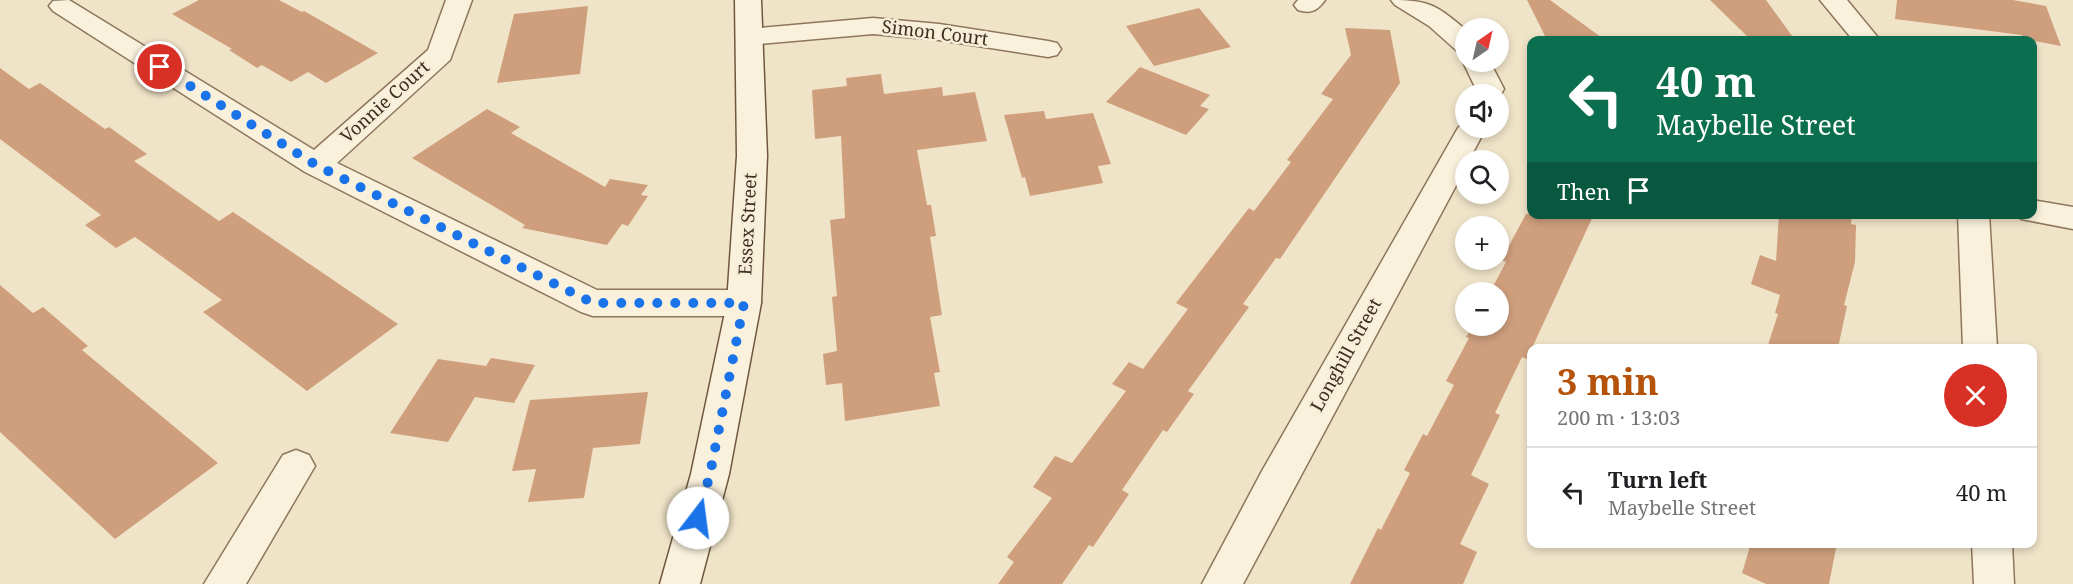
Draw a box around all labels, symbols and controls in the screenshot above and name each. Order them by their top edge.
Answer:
street label: Simon Court [881,14,990,50]
north arrow [1455,18,1509,72]
map controls [1455,18,1509,336]
pin [134,41,185,92]
icon: arrive [143,50,176,83]
text: 40 m [1656,52,1756,109]
street label: Vonnie Court [335,55,434,148]
icon: left [1557,60,1635,138]
button: sound [1455,84,1509,138]
text: Maybelle Street [1656,106,1856,143]
button: search [1455,150,1509,204]
street label: Essex Street [732,172,762,276]
icon: arrive [1622,174,1655,207]
text: Then [1557,176,1610,206]
button: + [1455,216,1509,270]
button: − [1455,282,1509,336]
street label: Longhill Street [1304,294,1386,415]
text: 3 min [1557,357,1659,406]
button: close [1944,364,2007,427]
text: 200 m · 13:03 [1557,404,1680,431]
text: Turn left [1608,464,1707,494]
icon: left [1557,476,1590,509]
text: 40 m [1956,477,2007,507]
position arrow [666,486,730,550]
text: Maybelle Street [1608,494,1756,521]

